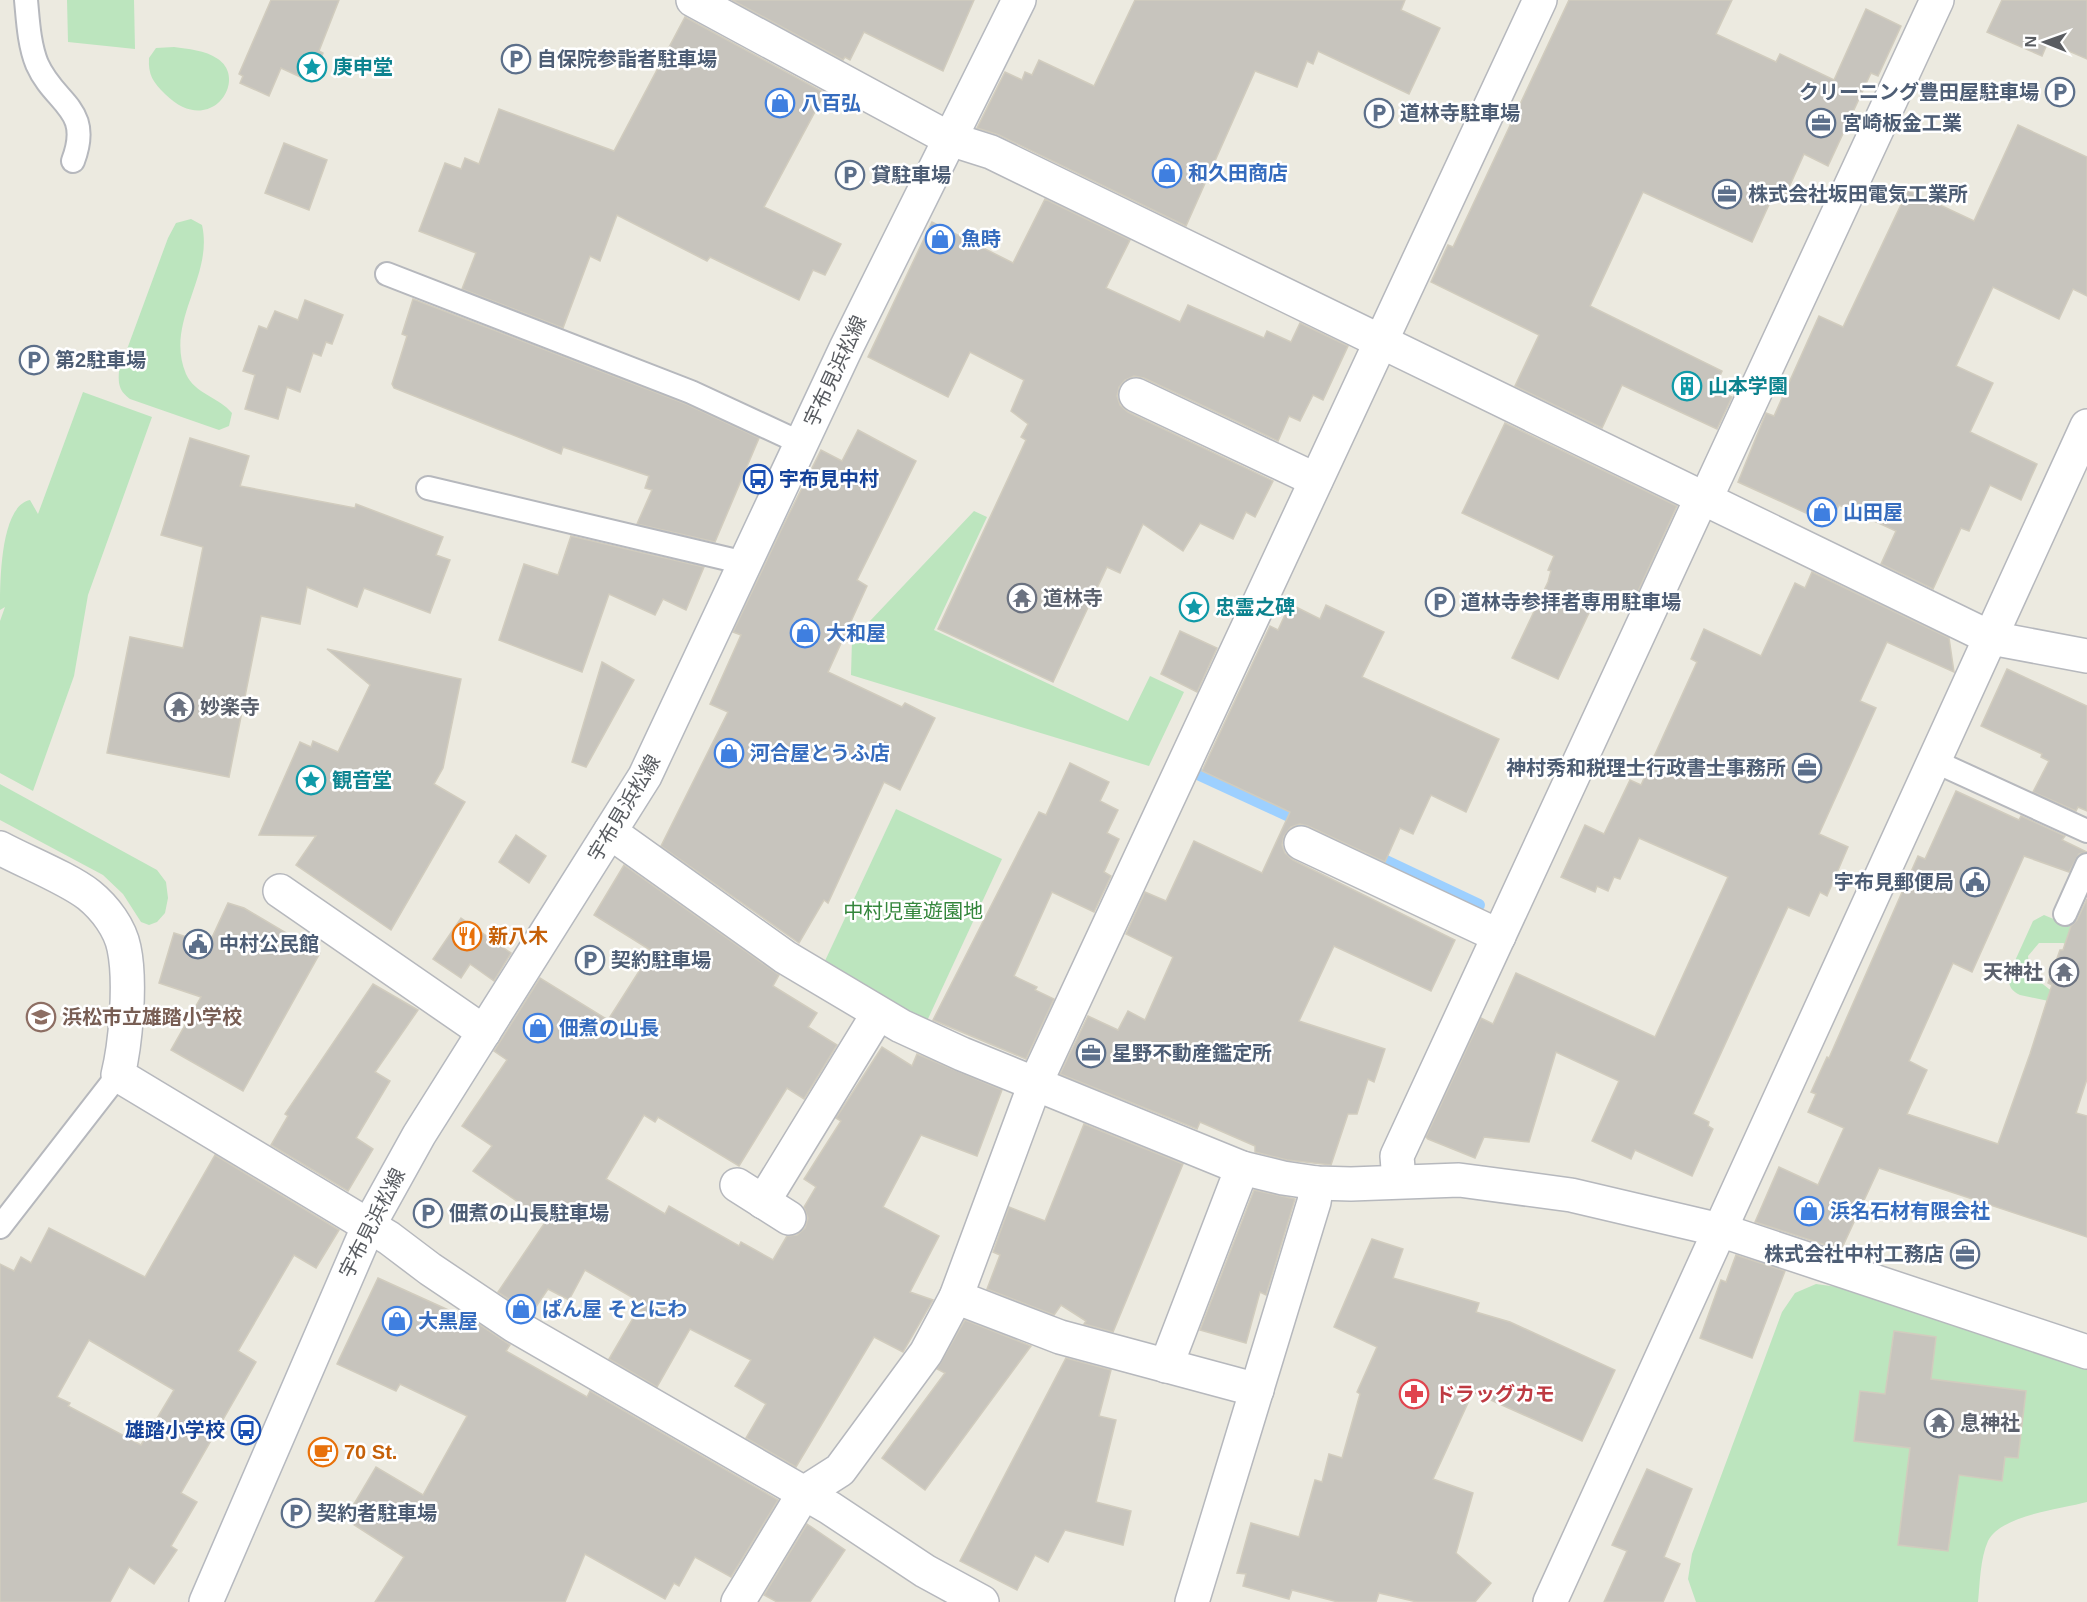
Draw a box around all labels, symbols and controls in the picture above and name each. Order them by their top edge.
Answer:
north arrow [2015,12,2075,72]
text: N [2022,36,2039,48]
parking icon: 自保院参詣者駐車場 [500,43,532,75]
place label: 自保院参詣者駐車場 [537,48,717,70]
place icon: 庚申堂 [296,51,328,83]
place label: 庚申堂 [333,56,393,78]
parking icon: クリーニング豊田屋駐車場 [2044,76,2076,108]
place label: クリーニング豊田屋駐車場 [1799,81,2039,103]
shop icon: 八百弘 [764,87,796,119]
place label: 八百弘 [801,92,861,114]
parking icon: 道林寺駐車場 [1363,97,1395,129]
place label: 道林寺駐車場 [1400,102,1520,124]
office icon: 宮崎板金工業 [1805,107,1837,139]
place label: 宮崎板金工業 [1842,112,1962,134]
shop icon: 和久田商店 [1151,157,1183,189]
parking icon: 貸駐車場 [834,159,866,191]
place label: 和久田商店 [1188,162,1288,184]
place label: 貸駐車場 [871,164,951,186]
office icon: 株式会社坂田電気工業所 [1711,178,1743,210]
place label: 株式会社坂田電気工業所 [1748,183,1968,205]
shop icon: 魚時 [924,223,956,255]
place label: 魚時 [961,228,1001,250]
street label: 宇布見浜松線 [800,312,870,430]
parking icon: 第2駐車場 [18,344,50,376]
place label: 第2駐車場 [55,349,146,371]
building icon: 山本学園 [1671,370,1703,402]
place label: 山本学園 [1708,375,1788,397]
bus stop icon: 宇布見中村 [742,463,774,495]
place label: 宇布見中村 [779,468,879,490]
shop icon: 山田屋 [1806,496,1838,528]
place label: 山田屋 [1843,501,1903,523]
temple icon: 道林寺 [1006,582,1038,614]
parking icon: 道林寺参拝者専用駐車場 [1424,586,1456,618]
place label: 道林寺 [1043,587,1103,609]
place icon: 忠霊之碑 [1178,591,1210,623]
place label: 道林寺参拝者専用駐車場 [1461,591,1681,613]
place label: 忠霊之碑 [1215,596,1295,618]
shop icon: 大和屋 [789,617,821,649]
place label: 大和屋 [826,622,886,644]
temple icon: 妙楽寺 [163,691,195,723]
place label: 妙楽寺 [200,696,260,718]
shop icon: 河合屋とうふ店 [713,737,745,769]
place label: 河合屋とうふ店 [750,742,890,764]
street label: 宇布見浜松線 [584,751,664,865]
office icon: 神村秀和税理士行政書士事務所 [1791,752,1823,784]
place label: 神村秀和税理士行政書士事務所 [1506,757,1786,779]
place icon: 観音堂 [295,764,327,796]
place label: 観音堂 [332,769,392,791]
public building icon: 宇布見郵便局 [1959,866,1991,898]
place label: 宇布見郵便局 [1834,871,1954,893]
park label: 中村児童遊園地 [843,900,983,922]
restaurant icon: 新八木 [451,920,483,952]
place label: 新八木 [488,925,548,947]
public building icon: 中村公民館 [182,928,214,960]
place label: 中村公民館 [219,933,319,955]
parking icon: 契約駐車場 [574,944,606,976]
place label: 契約駐車場 [611,949,711,971]
temple icon: 天神社 [2048,956,2080,988]
place label: 天神社 [1983,961,2043,983]
school or university icon: 浜松市立雄踏小学校 [25,1001,57,1033]
place label: 浜松市立雄踏小学校 [62,1006,242,1028]
shop icon: 佃煮の山長 [522,1012,554,1044]
place label: 佃煮の山長 [559,1017,659,1039]
office icon: 星野不動産鑑定所 [1075,1037,1107,1069]
place label: 星野不動産鑑定所 [1112,1042,1272,1064]
street label: 宇布見浜松線 [335,1165,409,1281]
shop icon: 浜名石材有限会社 [1793,1195,1825,1227]
parking icon: 佃煮の山長駐車場 [412,1197,444,1229]
place label: 浜名石材有限会社 [1830,1200,1990,1222]
place label: 佃煮の山長駐車場 [449,1202,609,1224]
office icon: 株式会社中村工務店 [1949,1238,1981,1270]
place label: 株式会社中村工務店 [1764,1243,1944,1265]
shop icon: ぱん屋 そとにわ [505,1293,537,1325]
place label: ぱん屋 そとにわ [542,1298,688,1320]
shop icon: 大黒屋 [381,1305,413,1337]
place label: 大黒屋 [418,1310,478,1332]
pharmacy icon: ドラッグカモ [1398,1378,1430,1410]
place label: ドラッグカモ [1435,1383,1555,1405]
temple icon: 息神社 [1923,1407,1955,1439]
place label: 息神社 [1960,1412,2020,1434]
bus stop icon: 雄踏小学校 [230,1414,262,1446]
place label: 雄踏小学校 [125,1419,225,1441]
cafe icon: 70 St. [307,1436,339,1468]
place label: 70 St. [344,1441,397,1463]
parking icon: 契約者駐車場 [280,1497,312,1529]
place label: 契約者駐車場 [317,1502,437,1524]

